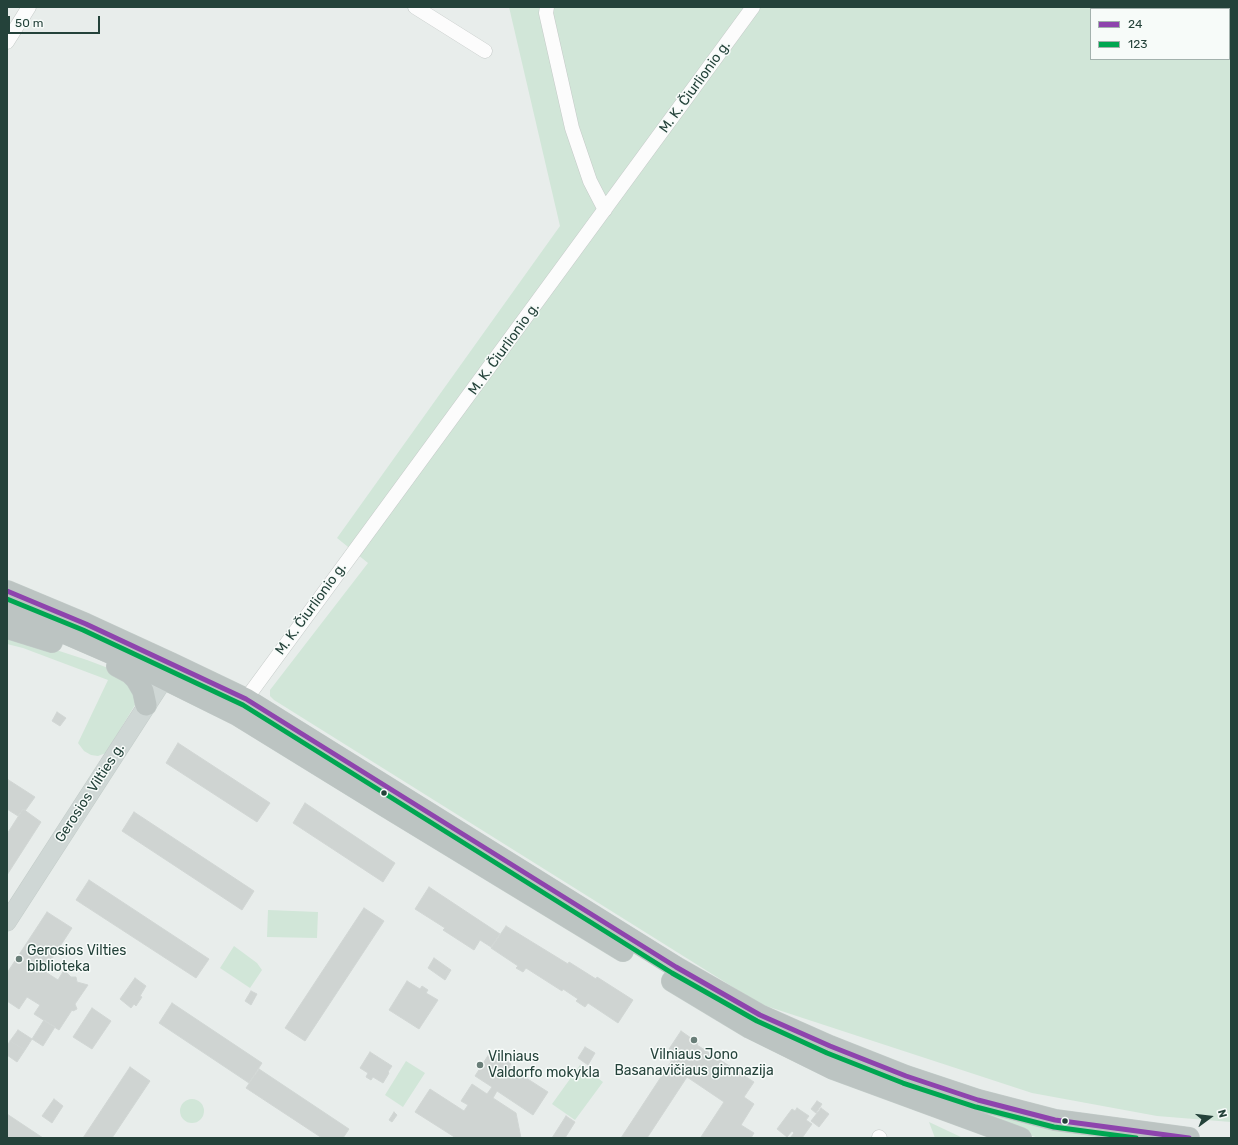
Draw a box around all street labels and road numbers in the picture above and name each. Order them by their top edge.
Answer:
street label: M. K. Čiurlionio g. [656,38,734,136]
street label: M. K. Čiurlionio g. [465,300,543,398]
street label: M. K. Čiurlionio g. [272,560,350,658]
street label: Gerosios Vilties g. [52,740,128,846]

